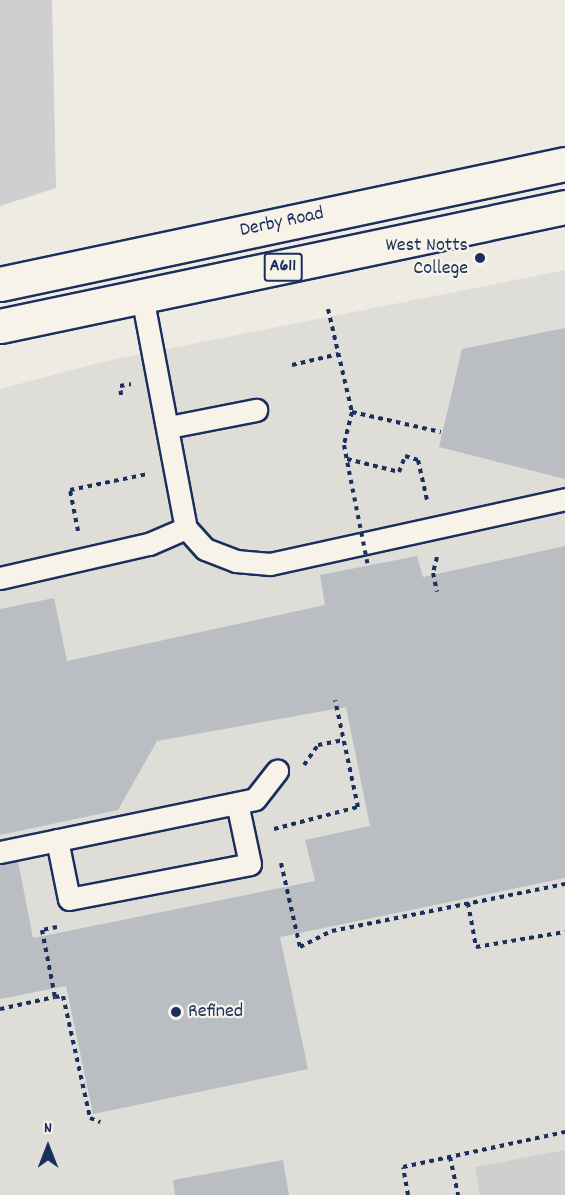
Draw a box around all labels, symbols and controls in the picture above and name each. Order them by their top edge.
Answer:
street label: Derby Road [238,202,326,244]
place label: West Notts College [385,234,468,281]
marker: West Notts College [473,251,487,265]
road number: A611 [264,252,302,282]
place label: Refined [188,1000,243,1024]
marker: Refined [169,1005,183,1019]
north arrow [18,1117,78,1177]
text: N [44,1117,52,1140]

